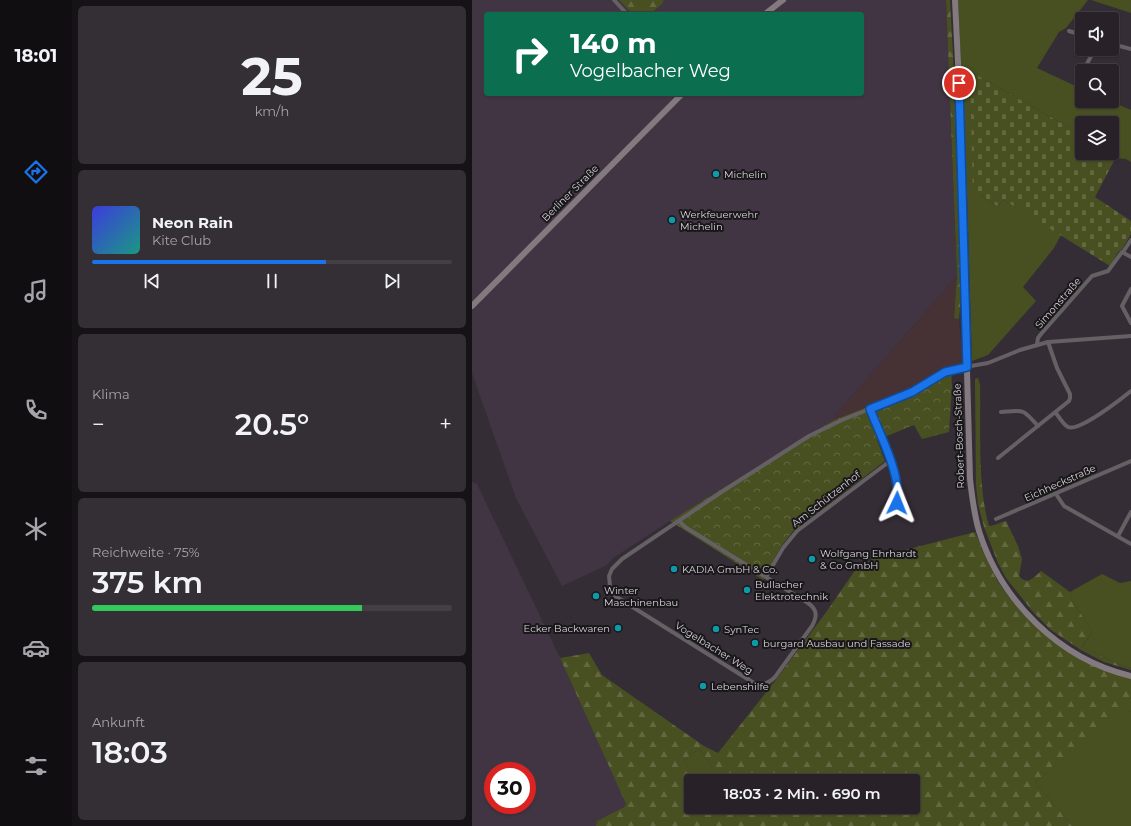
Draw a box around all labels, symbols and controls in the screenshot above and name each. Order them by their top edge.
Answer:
map controls [1075,12,1119,160]
button: sound [1075,12,1119,56]
text: 140 m [570,26,657,60]
icon: right [504,28,556,80]
text: 18:01 [15,45,57,67]
text: 25 [241,45,303,108]
text: Vogelbacher Weg [570,60,731,82]
button: search [1075,64,1119,108]
pin [942,66,976,100]
icon: arrive [948,72,970,94]
text: km/h [255,103,289,119]
button: layers [1075,116,1119,160]
icon: directions [22,158,50,186]
street label: Berliner Straße [539,162,601,224]
place label: Michelin [724,168,767,181]
marker: Michelin [711,169,721,179]
place label: Werkfeuerwehr Michelin [680,208,758,233]
text: Neon Rain [152,213,233,232]
marker: Werkfeuerwehr Michelin [667,215,677,225]
text: Kite Club [152,232,211,248]
icon: previous [141,270,163,292]
icon: pause [261,270,283,292]
icon: next [381,270,403,292]
street label: Simonstraße [1032,275,1084,331]
icon: music [22,277,50,305]
street label: Robert-Bosch-Straße [951,383,967,489]
text: Klima [92,386,130,402]
icon: phone [22,396,50,424]
text: 20.5° [235,406,309,443]
text: − [92,411,105,438]
text: + [439,411,452,438]
street label: Eichheckstraße [1022,461,1098,505]
street label: Am Schützenhof [789,468,864,530]
position arrow [876,482,918,524]
icon: climate [22,515,50,543]
text: Reichweite · 75% [92,544,199,560]
place label: Wolfgang Ehrhardt & Co GmbH [820,547,916,572]
marker: Wolfgang Ehrhardt & Co GmbH [807,554,817,564]
place label: KADIA GmbH & Co. [682,563,777,576]
text: 375 km [92,564,203,601]
marker: KADIA GmbH & Co. [669,564,679,574]
place label: Bullacher Elektrotechnik [755,578,828,603]
place label: Winter Maschinenbau [604,584,678,609]
marker: Bullacher Elektrotechnik [742,585,752,595]
marker: Winter Maschinenbau [591,591,601,601]
street label: Vogelbacher Weg [673,619,755,677]
place label: Ecker Backwaren [524,622,610,635]
marker: Ecker Backwaren [613,623,623,633]
place label: SynTec [724,623,760,636]
marker: SynTec [711,624,721,634]
icon: car [22,634,50,662]
place label: burgard Ausbau und Fassade [763,637,910,650]
marker: burgard Ausbau und Fassade [750,638,760,648]
place label: Lebenshilfe [711,680,769,693]
marker: Lebenshilfe [698,681,708,691]
text: Ankunft [92,714,145,730]
text: 18:03 [92,734,168,771]
icon: filters [22,752,50,780]
speed limit sign: 30 [484,762,536,814]
text: 18:03 · 2 Min. · 690 m [723,784,881,803]

